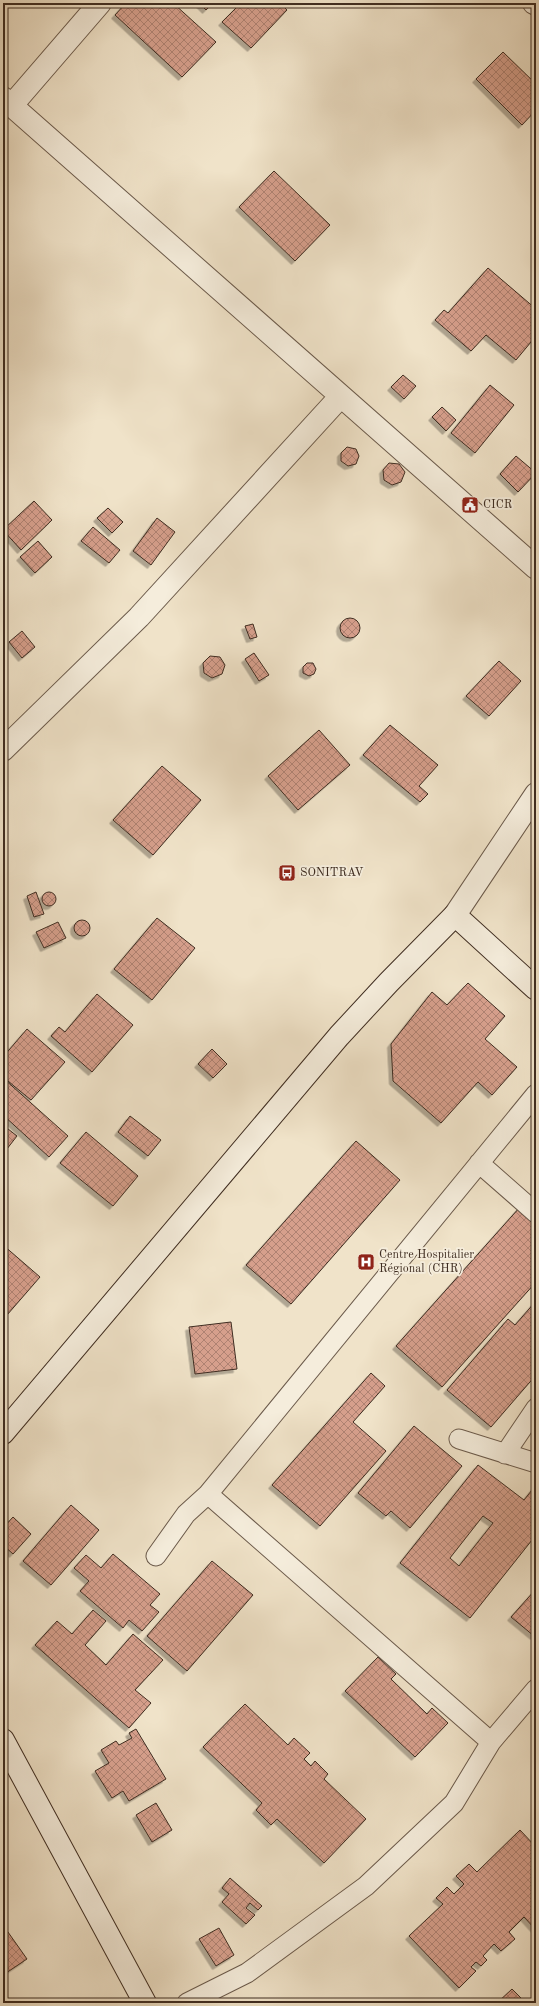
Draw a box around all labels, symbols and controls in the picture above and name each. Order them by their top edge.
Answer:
public building icon: CICR [460,495,480,515]
place label: CICR [483,499,513,511]
bus stop icon: SONITRAV [277,863,297,883]
place label: SONITRAV [300,867,363,879]
place label: Centre Hospitalier Régional (CHR) [379,1249,474,1275]
hospital icon: Centre Hospitalier Régional (CHR) [356,1252,376,1272]

